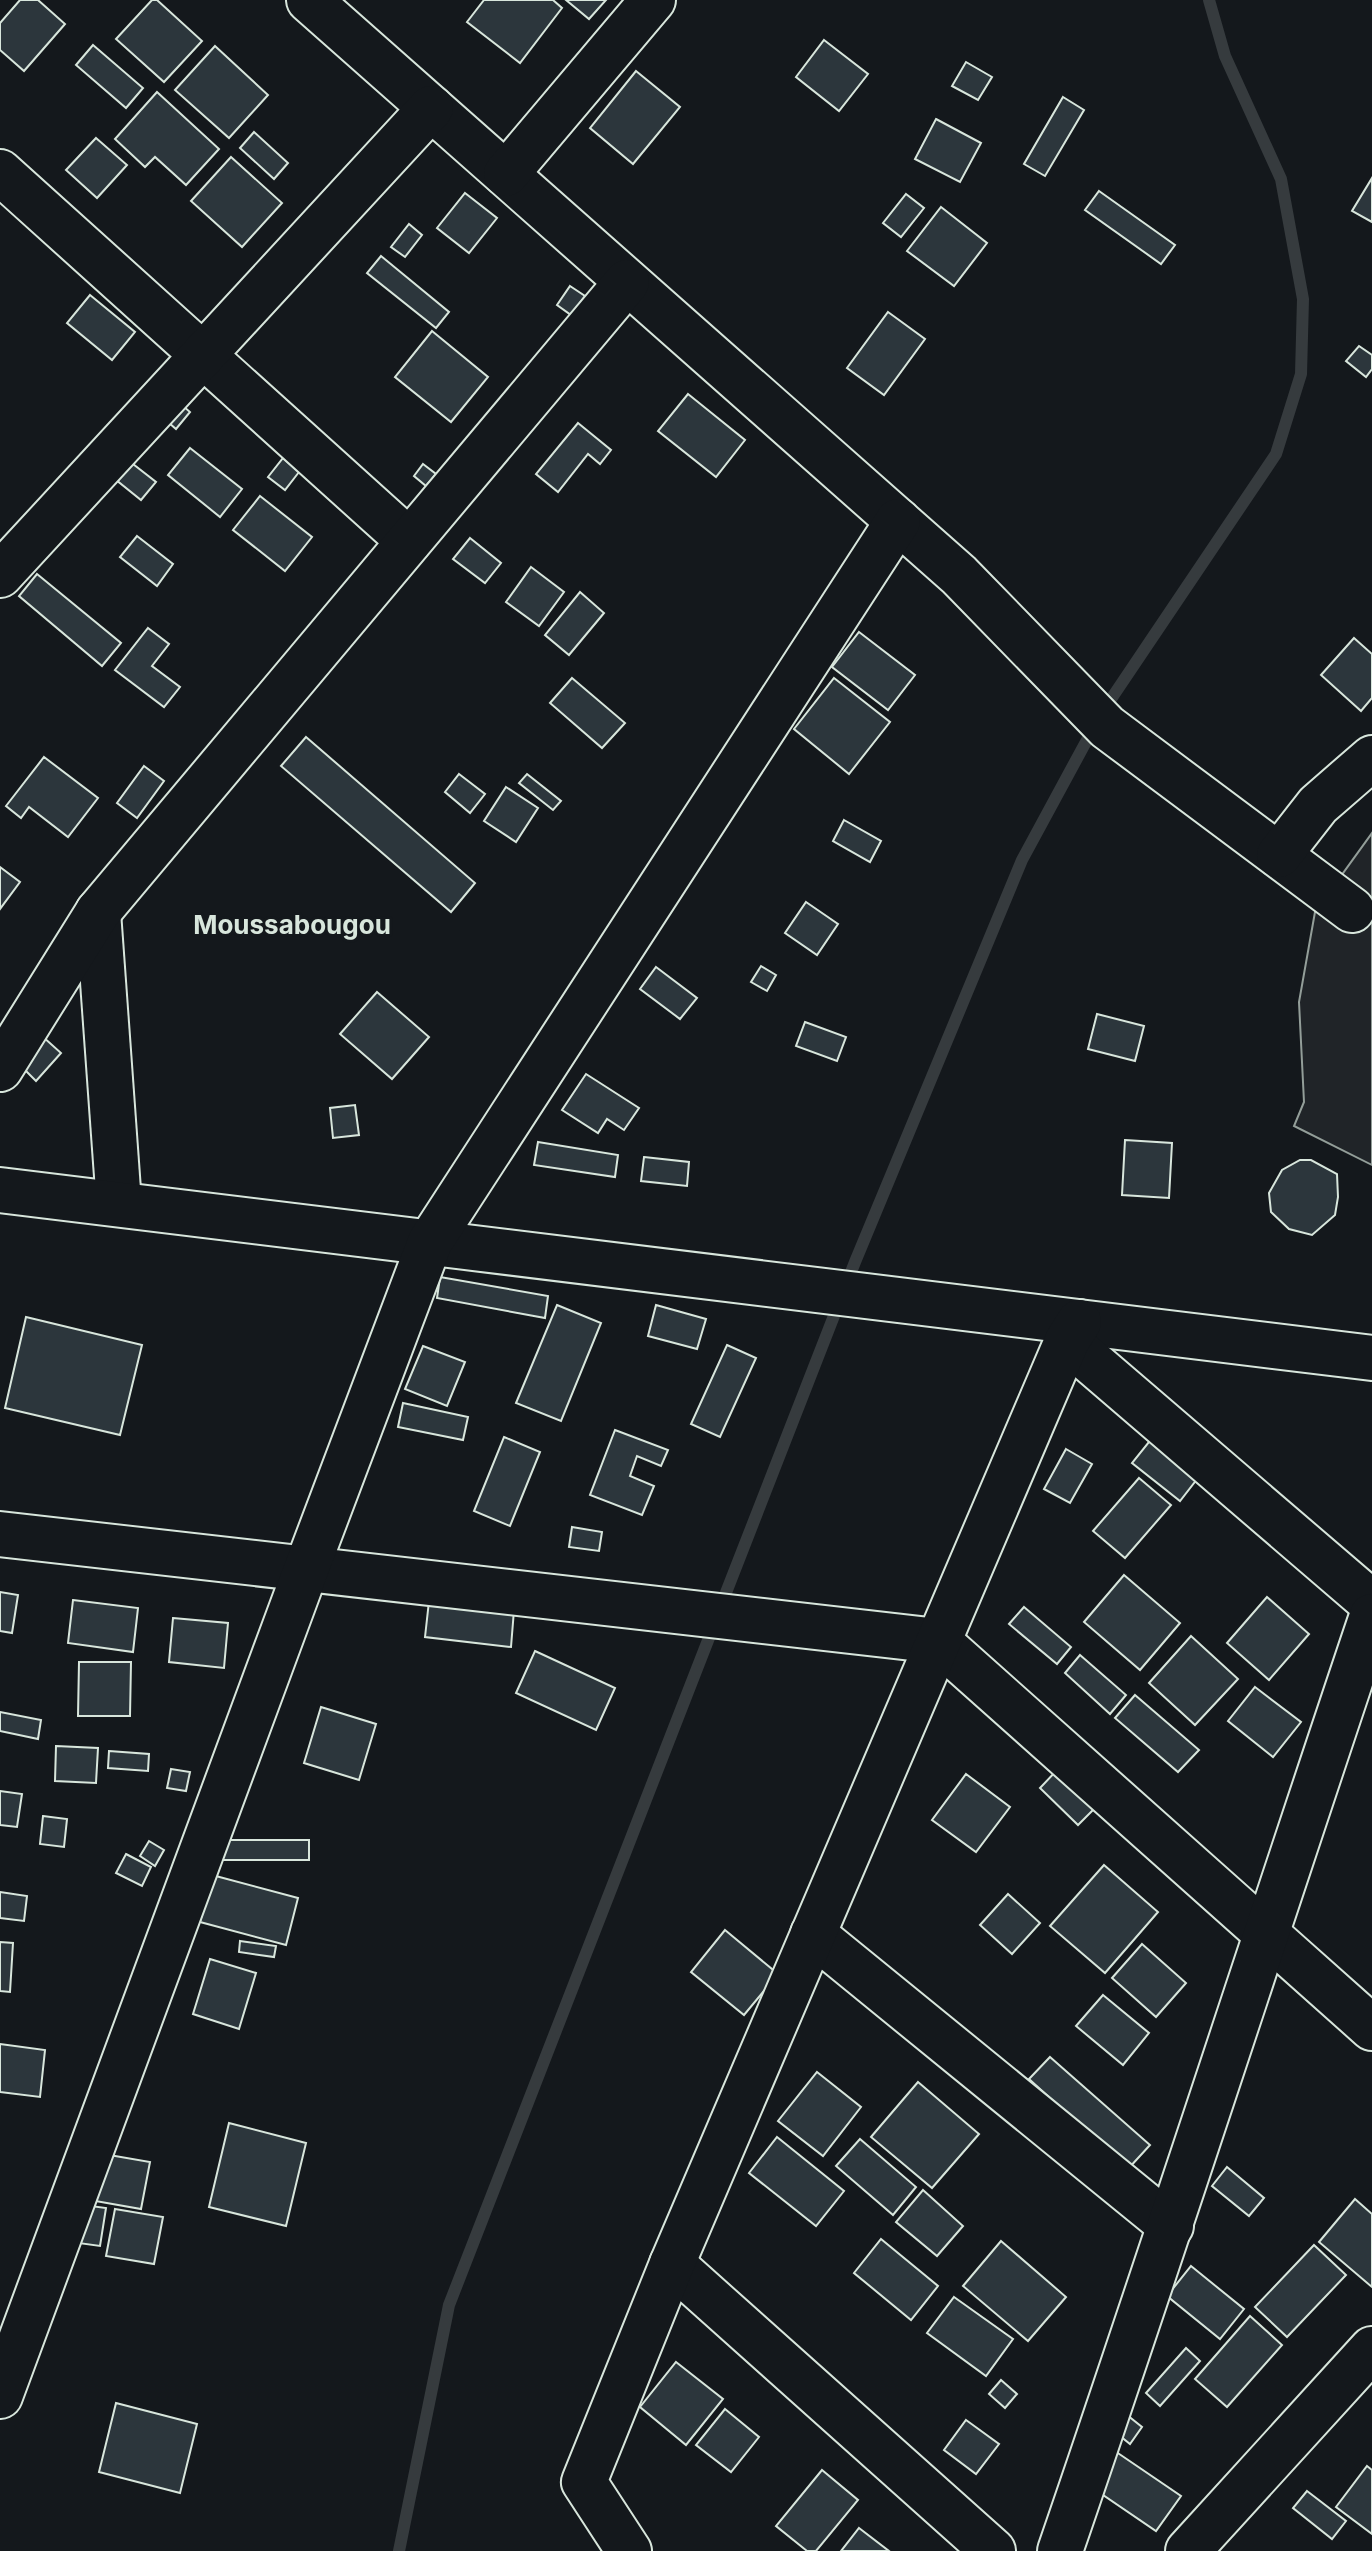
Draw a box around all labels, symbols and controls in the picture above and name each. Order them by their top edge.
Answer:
district label: Moussabougou [193,909,391,940]

